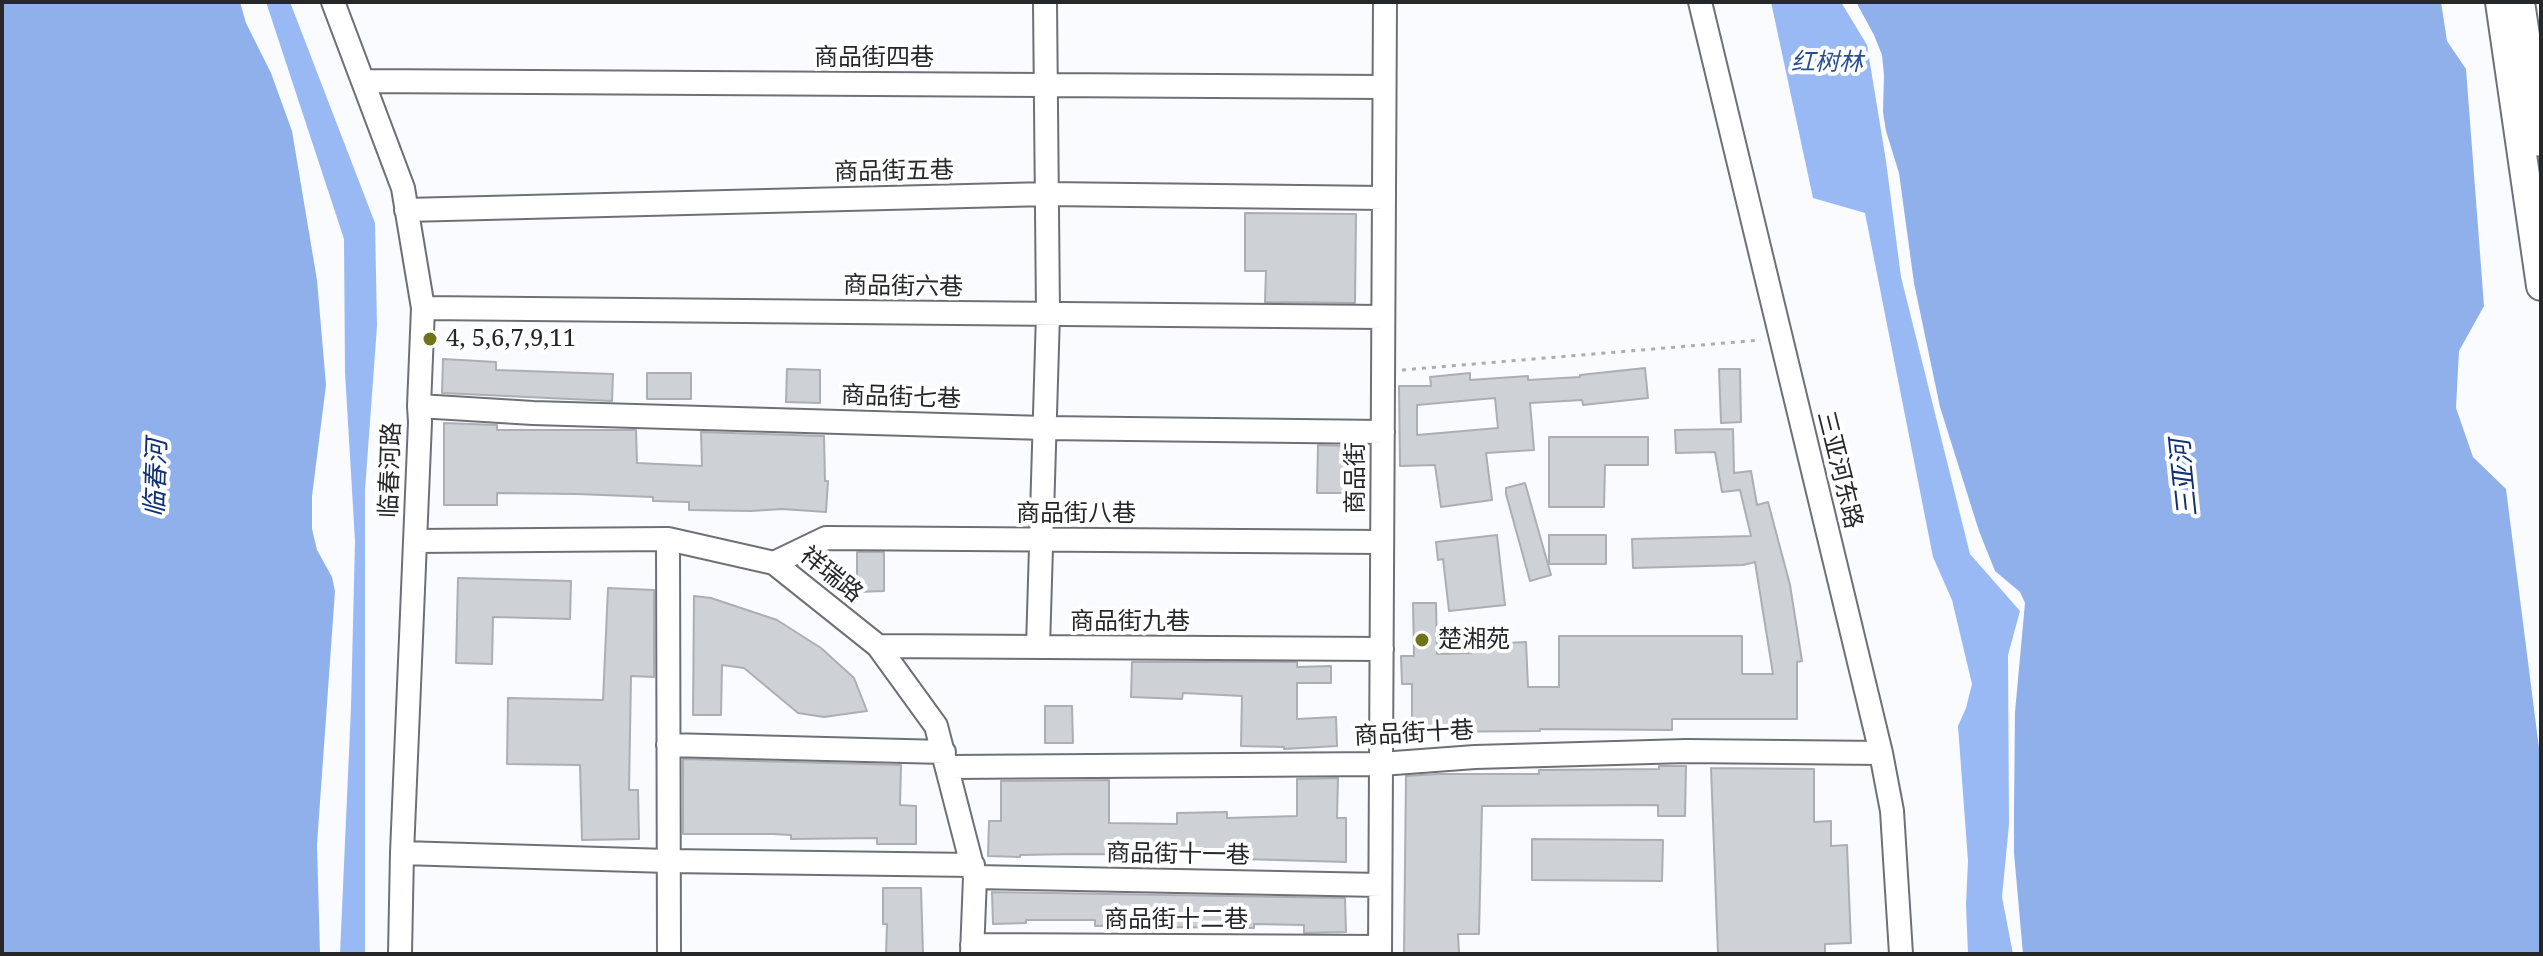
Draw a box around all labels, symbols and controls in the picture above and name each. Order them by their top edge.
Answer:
street label: 商品街四巷 [814,44,934,72]
park label: 红树林 [1791,49,1863,77]
street label: 商品街五巷 [834,157,954,187]
street label: 商品街六巷 [843,272,963,302]
place label: 4, 5,6,7,9,11 [446,325,576,353]
marker: 4, 5,6,7,9,11 [421,330,439,348]
street label: 商品街七巷 [841,382,961,414]
street label: 三亚河东路 [1811,408,1867,532]
street label: 临春河路 [375,422,407,518]
water label: 临春河 [140,438,174,518]
water label: 三亚河 [2165,438,2205,518]
street label: 商品街 [1342,442,1370,514]
street label: 商品街八巷 [1016,500,1136,528]
street label: 祥瑞路 [794,541,868,609]
street label: 商品街九巷 [1070,608,1190,636]
place label: 楚湘苑 [1438,626,1510,654]
marker: 楚湘苑 [1413,631,1431,649]
street label: 商品街十巷 [1353,716,1475,752]
street label: 商品街十一巷 [1106,839,1250,871]
street label: 商品街十二巷 [1104,906,1248,934]

